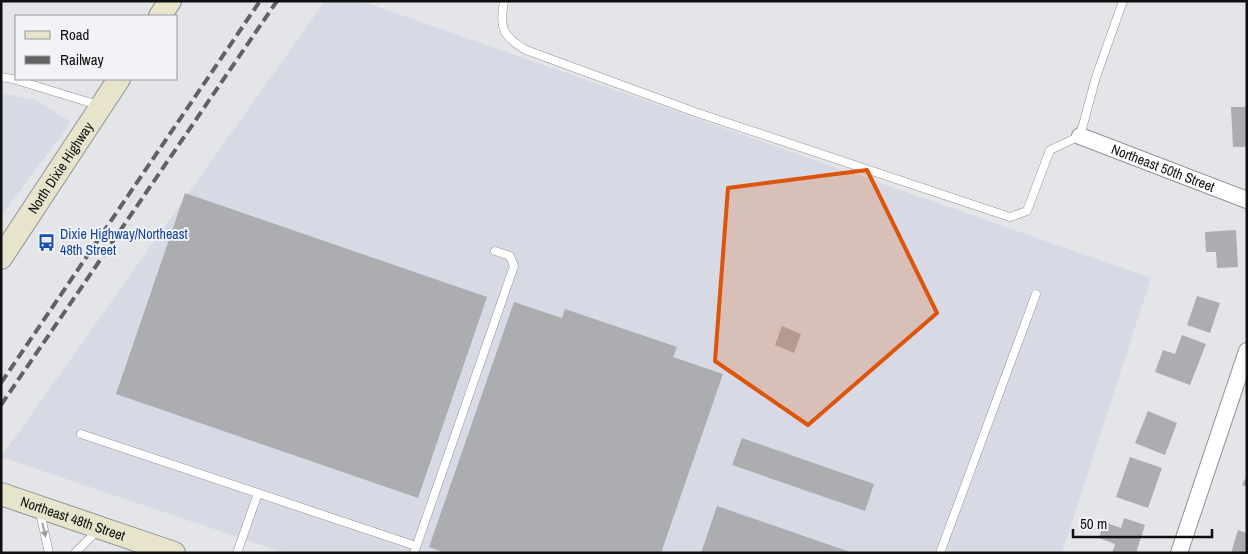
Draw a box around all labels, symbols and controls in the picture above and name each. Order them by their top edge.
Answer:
legend [15,15,178,80]
text: Road [60,24,89,45]
text: Railway [60,49,105,70]
street label: North Dixie Highway [24,118,97,217]
street label: Northeast 50th Street [1109,140,1217,196]
place label: Dixie Highway/Northeast 48th Street [60,225,188,259]
bus stop icon: Dixie Highway/Northeast 48th Street [36,232,56,252]
street label: Northeast 48th Street [18,492,128,545]
scale bar [1073,506,1212,538]
text: 50 m [1080,513,1107,534]
one-way arrow [40,522,48,537]

